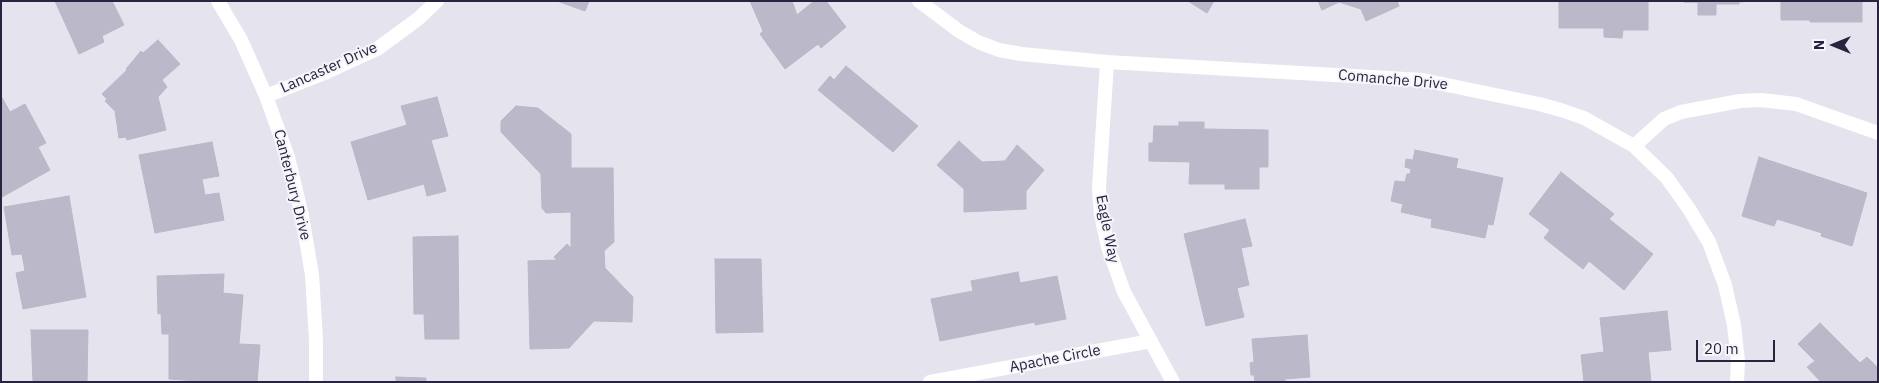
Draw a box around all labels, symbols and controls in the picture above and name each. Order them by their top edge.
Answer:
north arrow [1809,20,1859,70]
street label: Lancaster Drive [278,39,380,97]
text: N [1810,40,1828,50]
street label: Comanche Drive [1337,66,1449,94]
street label: Canterbury Drive [270,128,314,242]
street label: Eagle Way [1092,193,1122,265]
scale bar [1699,330,1778,362]
text: 20 m [1704,339,1739,358]
street label: Apache Circle [1008,341,1102,377]

